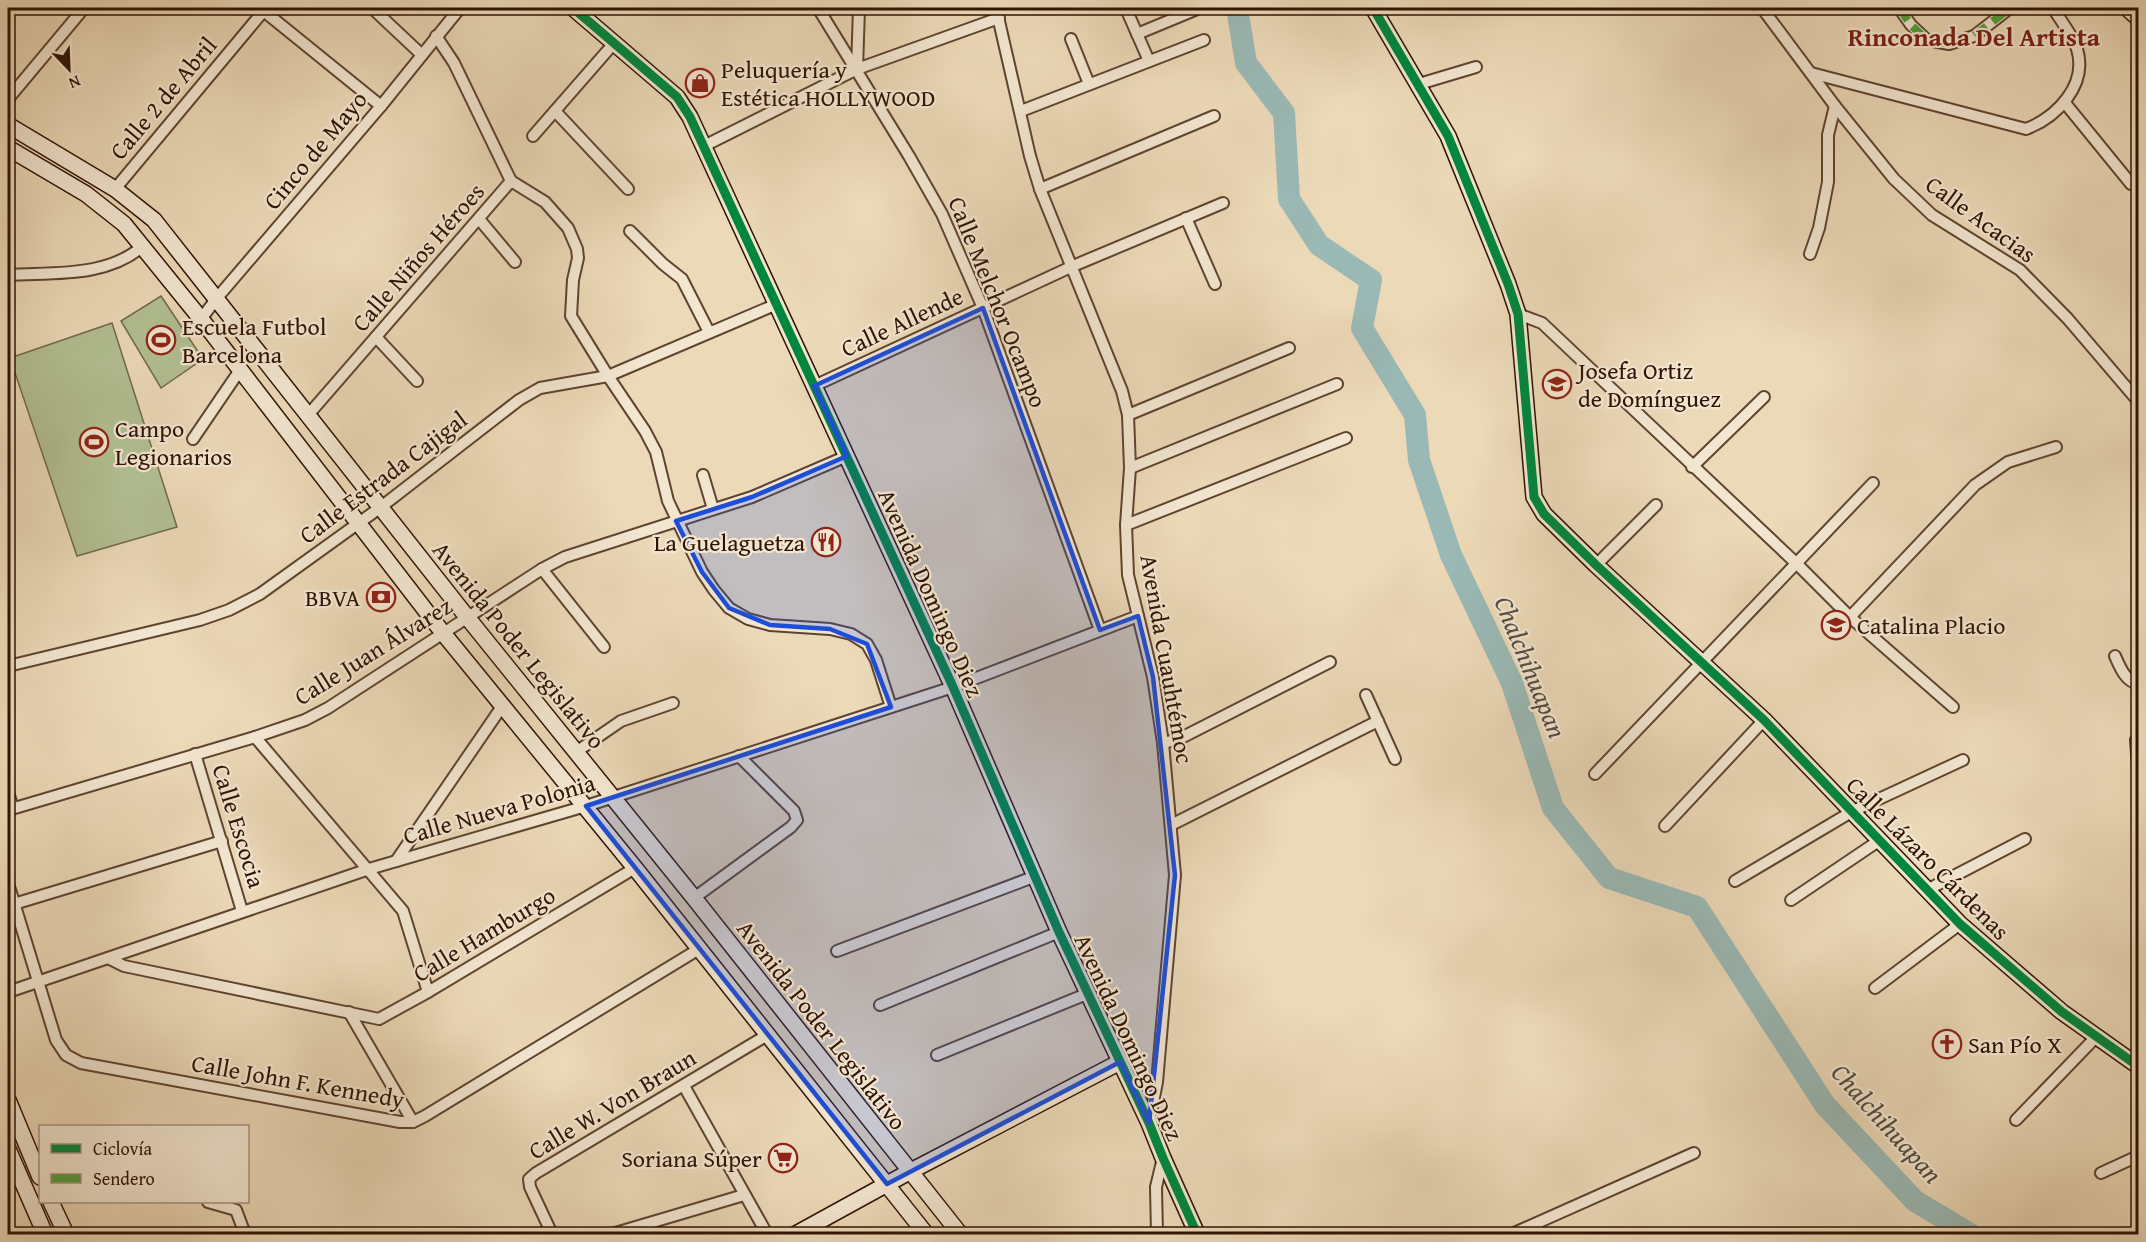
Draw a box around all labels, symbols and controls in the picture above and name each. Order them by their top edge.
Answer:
district label: Rinconada Del Artista [1848,17,2101,56]
street label: Calle 2 de Abril [101,29,225,167]
north arrow [39,39,99,99]
place label: Peluquería y Estética HOLLYWOOD [721,52,935,115]
shop icon: Peluquería y Estética HOLLYWOOD [684,67,716,99]
text: N [65,70,84,96]
street label: Cinco de Mayo [255,83,375,217]
street label: Calle Acacias [1918,167,2044,271]
street label: Calle Niños Héroes [343,175,493,339]
street label: Calle Melchor Ocampo [940,191,1056,413]
street label: Calle Allende [835,278,969,366]
place label: Escuela Futbol Barcelona [182,309,327,372]
sports icon: Escuela Futbol Barcelona [145,324,177,356]
place label: Josefa Ortiz de Domínguez [1575,353,1721,416]
school or university icon: Josefa Ortiz de Domínguez [1541,368,1573,400]
street label: Calle Estrada Cajigal [292,402,475,552]
place label: Campo Legionarios [115,411,232,474]
sports icon: Campo Legionarios [78,426,110,458]
street label: Avenida Domingo Diez [869,483,993,703]
place label: La Guelaguetza [654,525,806,560]
restaurant icon: La Guelaguetza [810,526,842,558]
street label: Avenida Poder Legislativo [424,534,614,756]
street label: Avenida Cuauhtémoc [1131,552,1203,767]
place label: BBVA [305,580,360,615]
bank icon: BBVA [365,581,397,613]
street label: Calle Juan Álvarez [287,588,459,714]
water label: Chalchihuapan [1485,590,1577,744]
place label: Catalina Placio [1857,608,2005,643]
school or university icon: Catalina Placio [1820,609,1852,641]
street label: Calle Escocia [204,760,275,893]
street label: Calle Nueva Polonia [399,765,600,853]
street label: Calle Lázaro Cárdenas [1838,768,2018,948]
street label: Calle Hamburgo [406,878,562,990]
street label: Avenida Poder Legislativo [729,912,915,1138]
street label: Avenida Domingo Diez [1066,928,1192,1146]
place label: San Pío X [1968,1027,2062,1062]
church icon: San Pío X [1931,1028,1963,1060]
street label: Calle W. Von Braun [522,1040,703,1168]
street label: Calle John F. Kennedy [189,1045,407,1117]
water label: Chalchihuapan [1822,1054,1952,1192]
legend [39,1125,249,1203]
text: Ciclovía [93,1135,152,1162]
place label: Soriana Súper [621,1141,762,1176]
supermarket icon: Soriana Súper [767,1142,799,1174]
text: Sendero [93,1165,155,1192]

